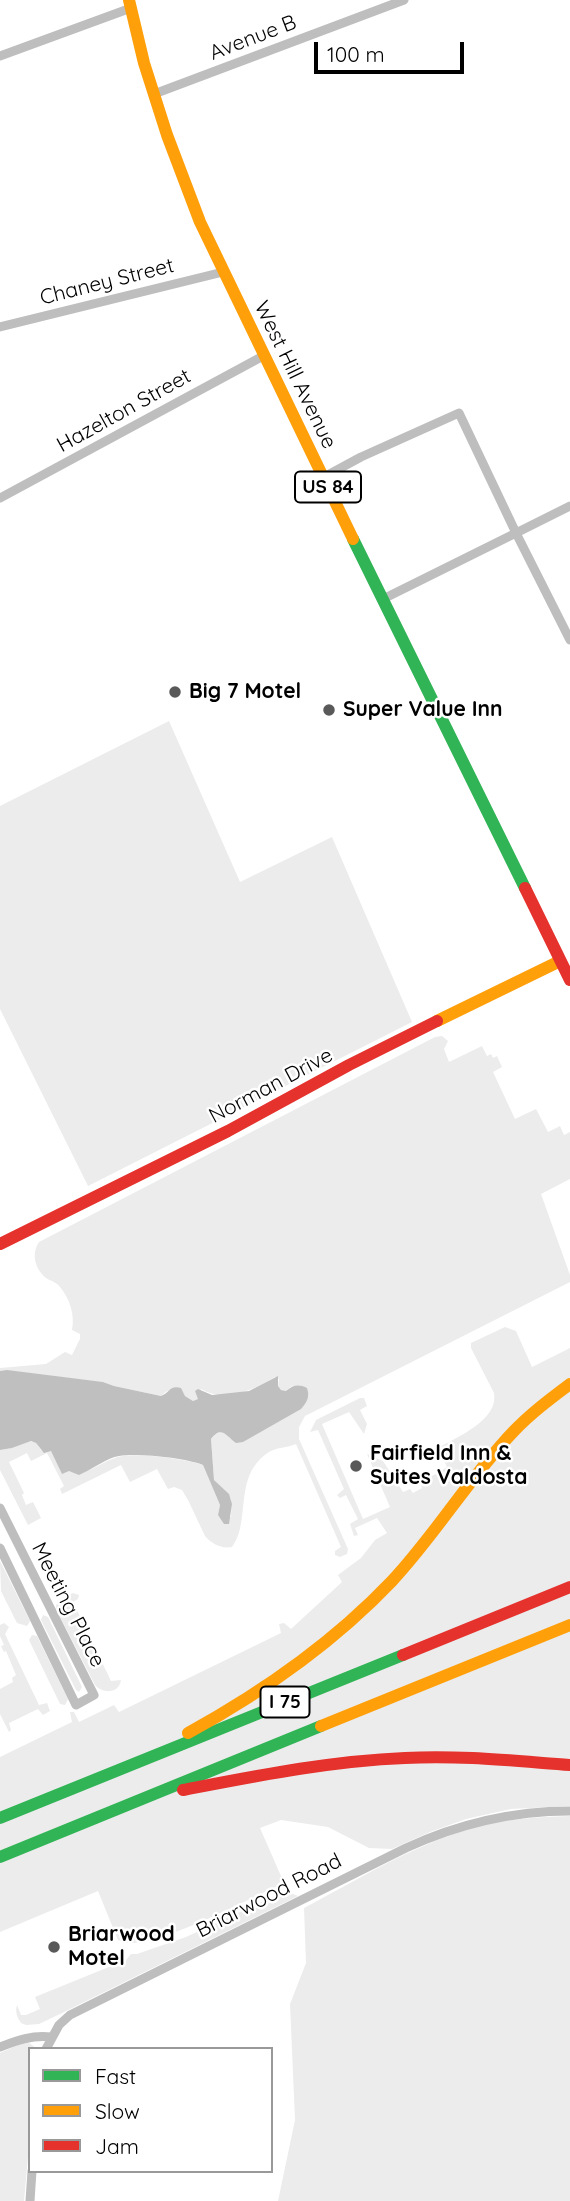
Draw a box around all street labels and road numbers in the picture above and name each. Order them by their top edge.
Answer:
street label: Avenue B [206,10,300,66]
street label: Chaney Street [37,253,177,311]
street label: West Hill Avenue [248,297,342,453]
street label: Hazelton Street [53,364,195,458]
road number: US 84 [295,472,361,502]
street label: Norman Drive [205,1043,337,1129]
street label: Meeting Place [26,1538,110,1672]
road number: I 75 [260,1686,310,1718]
street label: Briarwood Road [192,1848,346,1944]

